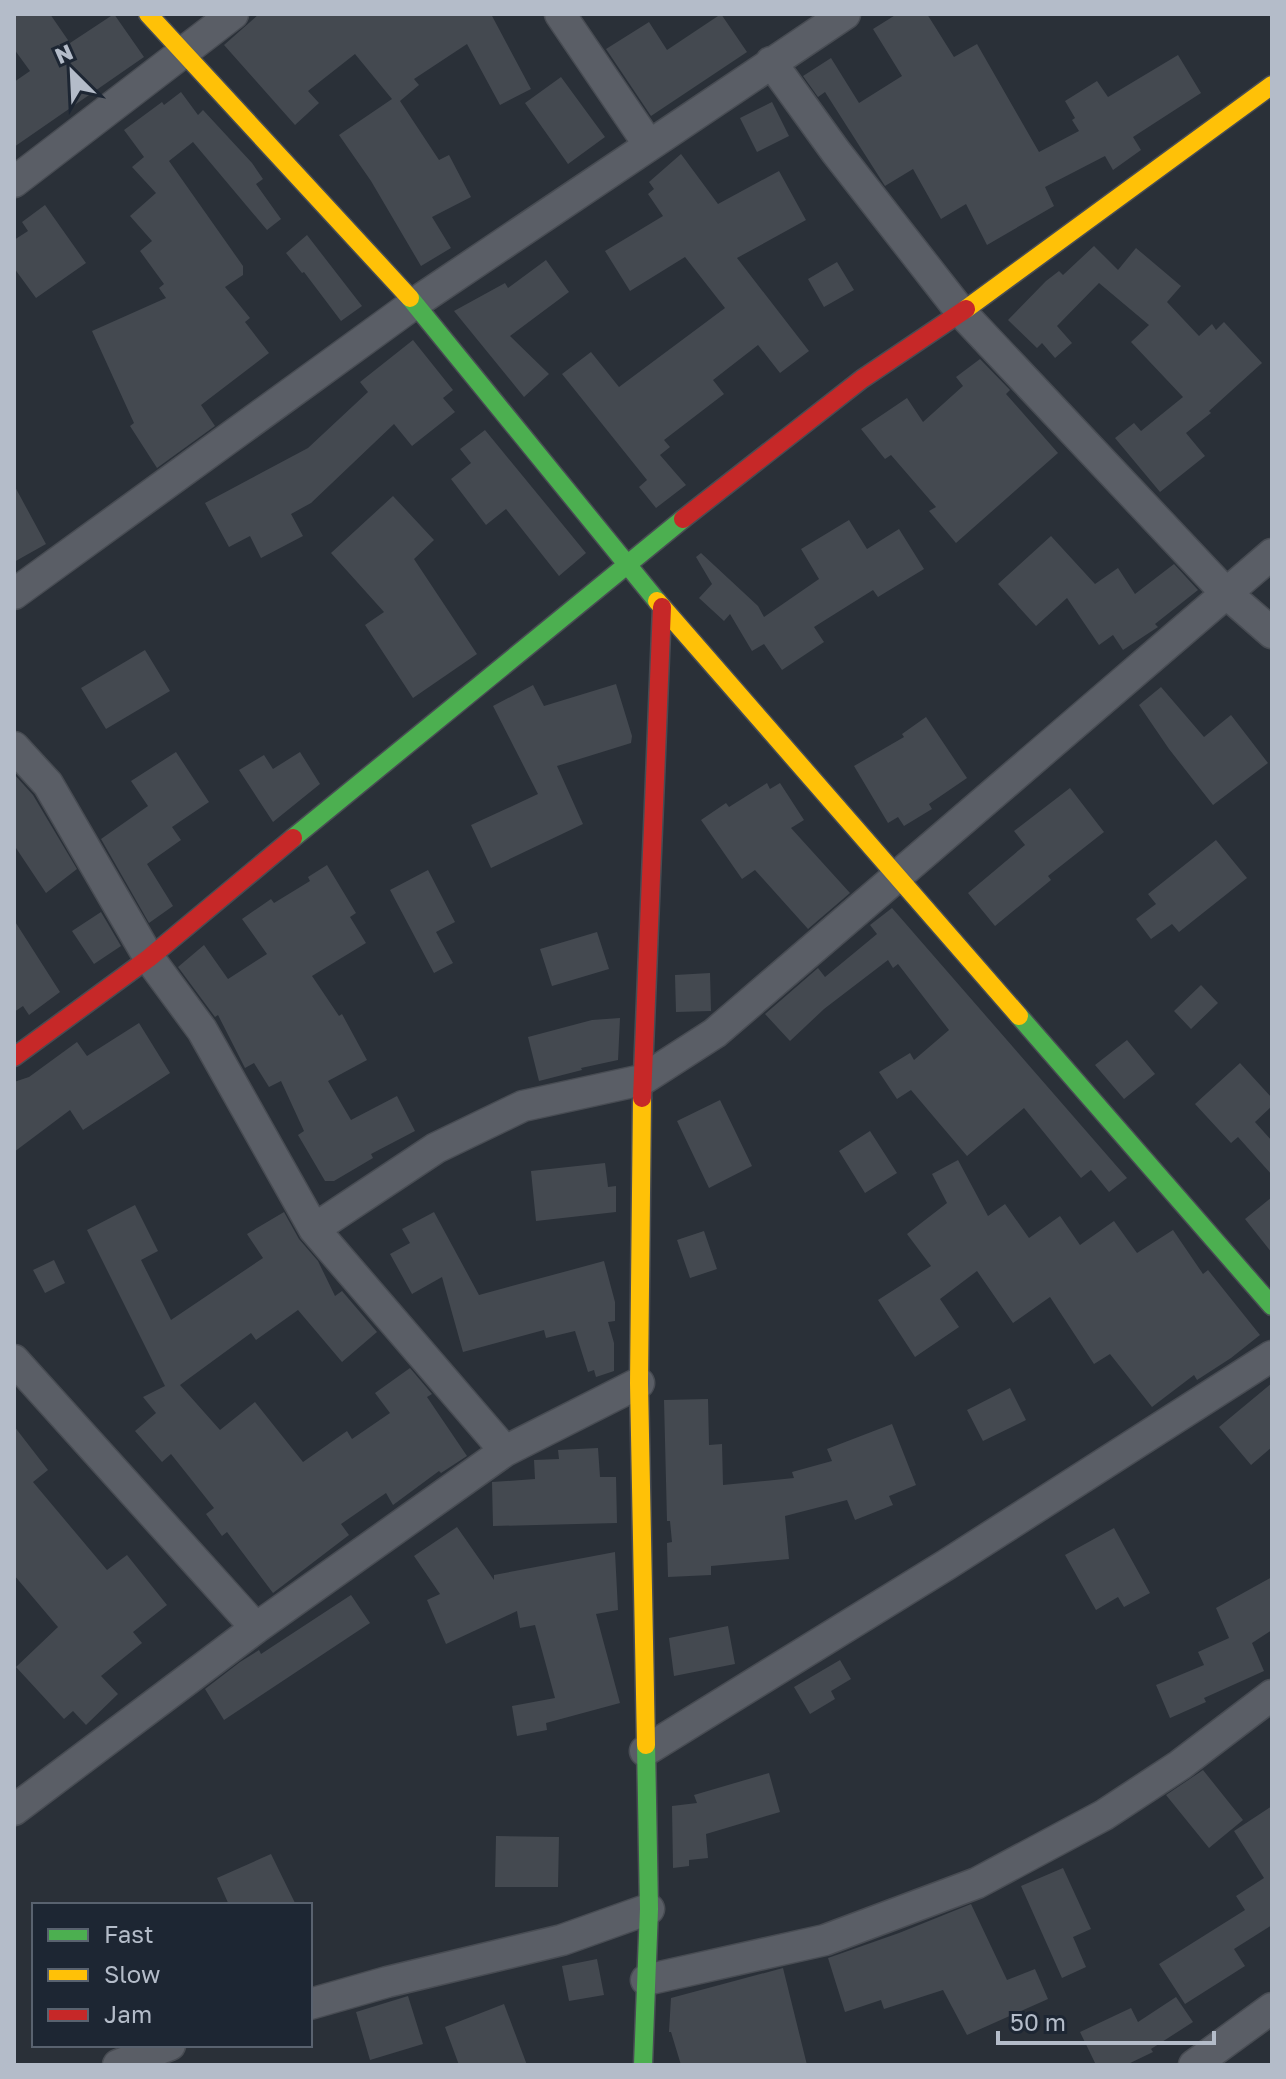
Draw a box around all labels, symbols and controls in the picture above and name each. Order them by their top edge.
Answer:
north arrow [32,32,112,112]
text: N [51,38,77,69]
legend [32,1903,312,2047]
text: Fast [104,1919,154,1948]
text: Slow [104,1959,160,1988]
scale bar [998,1995,1214,2045]
text: Jam [104,1999,152,2028]
text: 50 m [1010,2007,1066,2036]

